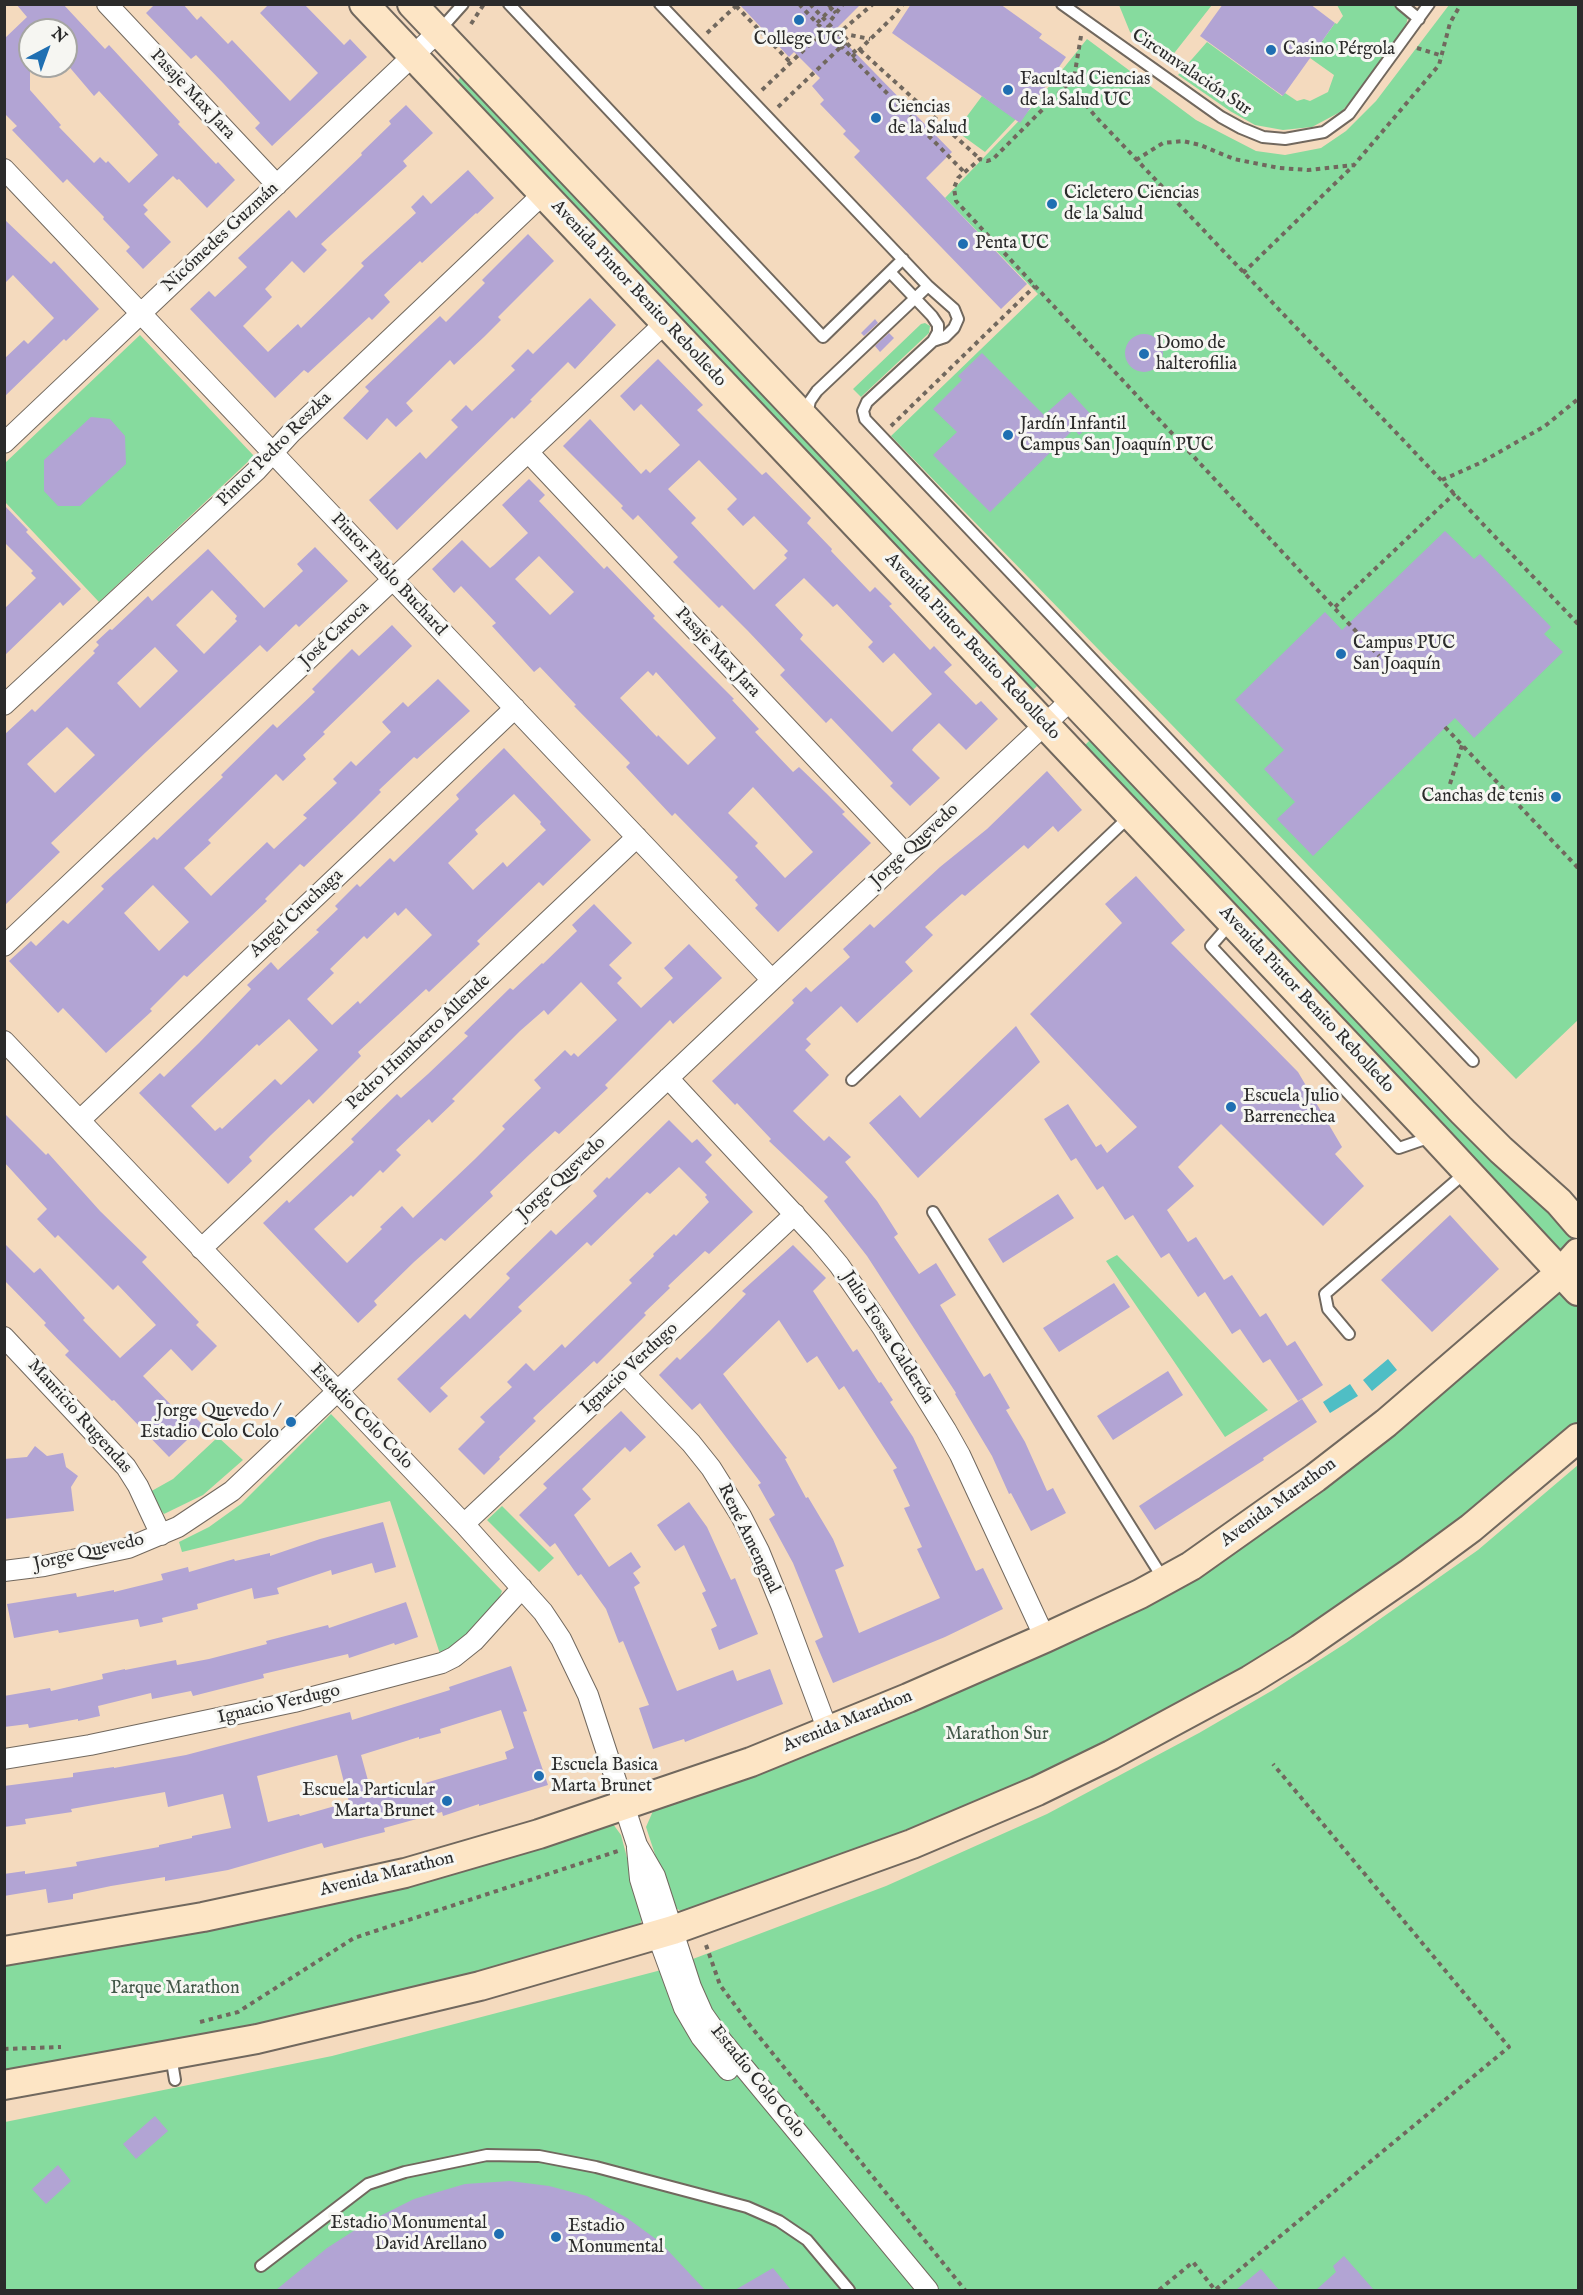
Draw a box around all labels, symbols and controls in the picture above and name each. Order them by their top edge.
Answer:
marker: College UC [792,13,806,27]
north arrow [18,18,78,78]
text: N [47,24,70,48]
street label: Circunvalación Sur [1127,25,1255,121]
place label: College UC [754,29,844,51]
place label: Casino Pérgola [1283,39,1395,61]
marker: Casino Pérgola [1264,43,1278,57]
street label: Pasaje Max Jara [145,46,239,144]
place label: Facultad Ciencias de la Salud UC [1020,69,1150,112]
marker: Facultad Ciencias de la Salud UC [1001,83,1015,97]
place label: Ciencias de la Salud [888,97,967,140]
marker: Ciencias de la Salud [869,111,883,125]
street label: Nicómedes Guzmán [158,179,284,297]
place label: Cicletero Ciencias de la Salud [1064,183,1199,226]
street label: Avenida Pintor Benito Rebolledo [546,196,730,392]
marker: Cicletero Ciencias de la Salud [1045,197,1059,211]
place label: Penta UC [975,233,1049,255]
marker: Penta UC [956,237,970,251]
place label: Domo de halterofilia [1156,333,1237,376]
marker: Domo de halterofilia [1137,347,1151,361]
street label: Pintor Pedro Reszka [213,388,337,512]
place label: Jardín Infantil Campus San Joaquín PUC [1020,414,1214,456]
marker: Jardín Infantil Campus San Joaquín PUC [1001,428,1015,442]
street label: Pintor Pablo Buchard [326,509,450,641]
street label: Avenida Pintor Benito Rebolledo [880,549,1064,745]
street label: José Caroca [296,597,374,673]
street label: Pasaje Max Jara [670,604,764,702]
place label: Campus PUC San Joaquín [1353,633,1455,676]
marker: Campus PUC San Joaquín [1334,647,1348,661]
place label: Canchas de tenis [1421,786,1544,808]
marker: Canchas de tenis [1549,790,1563,804]
street label: Jorge Quevedo [866,800,964,892]
street label: Angel Cruchaga [246,865,348,963]
street label: Avenida Pintor Benito Rebolledo [1214,902,1398,1098]
street label: Pedro Humberto Allende [343,971,495,1115]
place label: Escuela Julio Barrenechea [1243,1086,1339,1128]
marker: Escuela Julio Barrenechea [1224,1100,1238,1114]
street label: Jorge Quevedo [513,1133,611,1225]
street label: Julio Fossa Calderón [836,1268,938,1408]
street label: Ignacio Verdugo [577,1318,683,1420]
street label: Mauricio Rugendas [22,1356,136,1478]
street label: Estadio Colo Colo [305,1360,417,1474]
place label: Jorge Quevedo / Estadio Colo Colo [140,1401,279,1444]
marker: Jorge Quevedo / Estadio Colo Colo [284,1415,298,1429]
street label: Avenida Marathon [1217,1454,1341,1552]
street label: René Amengual [712,1481,784,1597]
street label: Jorge Quevedo [32,1530,146,1576]
street label: Ignacio Verdugo [216,1680,342,1730]
street label: Avenida Marathon [780,1686,916,1758]
park label: Marathon Sur [945,1724,1049,1746]
place label: Escuela Basica Marta Brunet [551,1755,658,1798]
marker: Escuela Basica Marta Brunet [532,1769,546,1783]
place label: Escuela Particular Marta Brunet [302,1780,435,1822]
marker: Escuela Particular Marta Brunet [440,1794,454,1808]
street label: Avenida Marathon [318,1848,456,1902]
park label: Parque Marathon [110,1978,240,2000]
street label: Estadio Colo Colo [705,2021,809,2143]
place label: Estadio Monumental David Arellano [331,2213,487,2256]
place label: Estadio Monumental [568,2216,664,2258]
marker: Estadio Monumental David Arellano [492,2227,506,2241]
marker: Estadio Monumental [549,2230,563,2244]

